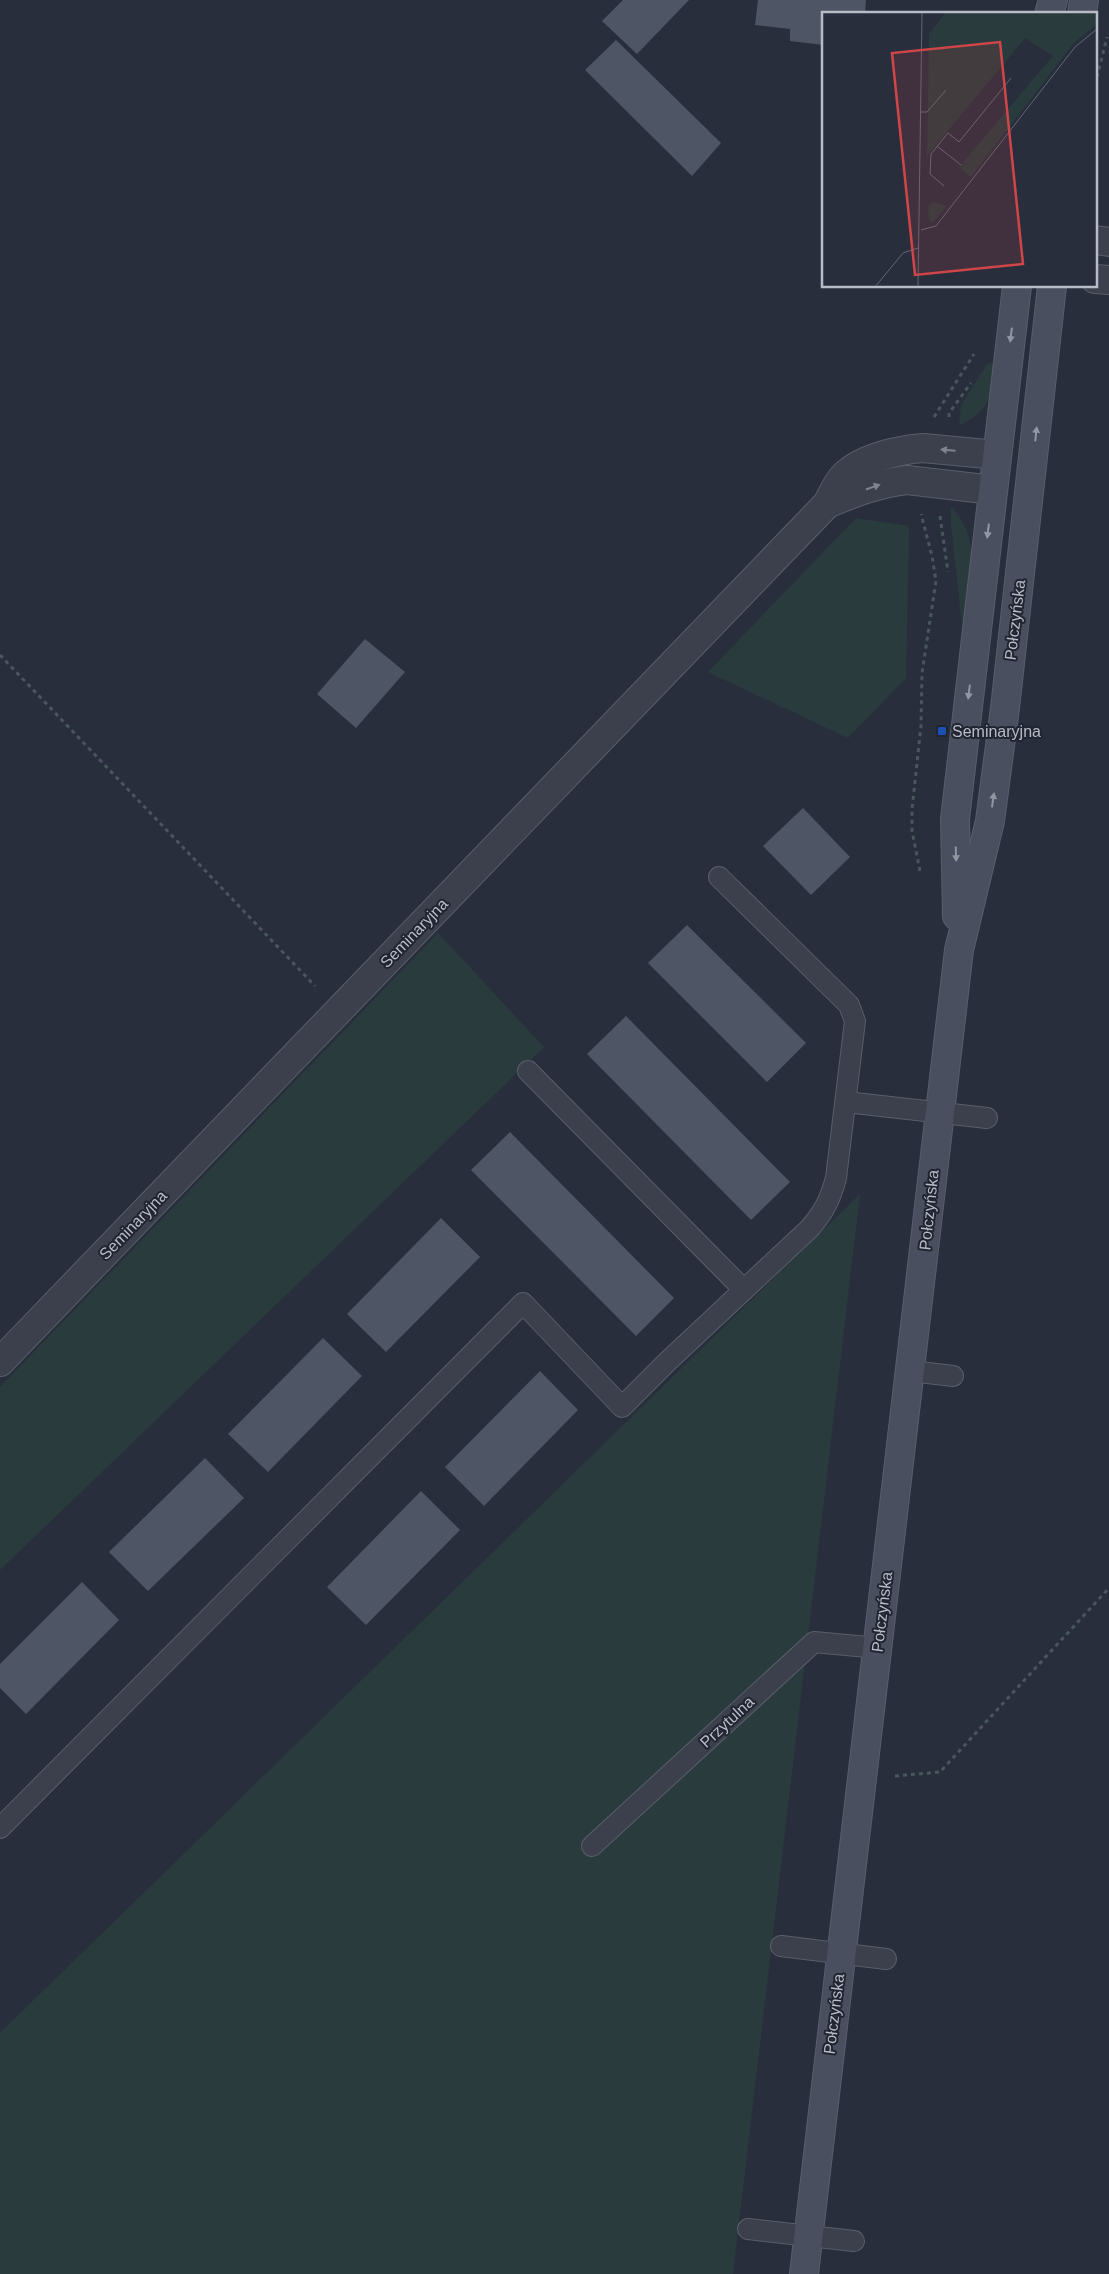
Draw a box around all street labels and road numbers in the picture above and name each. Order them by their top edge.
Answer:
street label: Połczyńska [1002,579,1028,661]
street label: Seminaryjna [377,895,451,971]
street label: Połczyńska [916,1169,942,1251]
street label: Seminaryjna [96,1187,170,1263]
street label: Połczyńska [869,1571,895,1653]
street label: Przytulna [697,1693,757,1751]
street label: Połczyńska [821,1973,847,2055]

